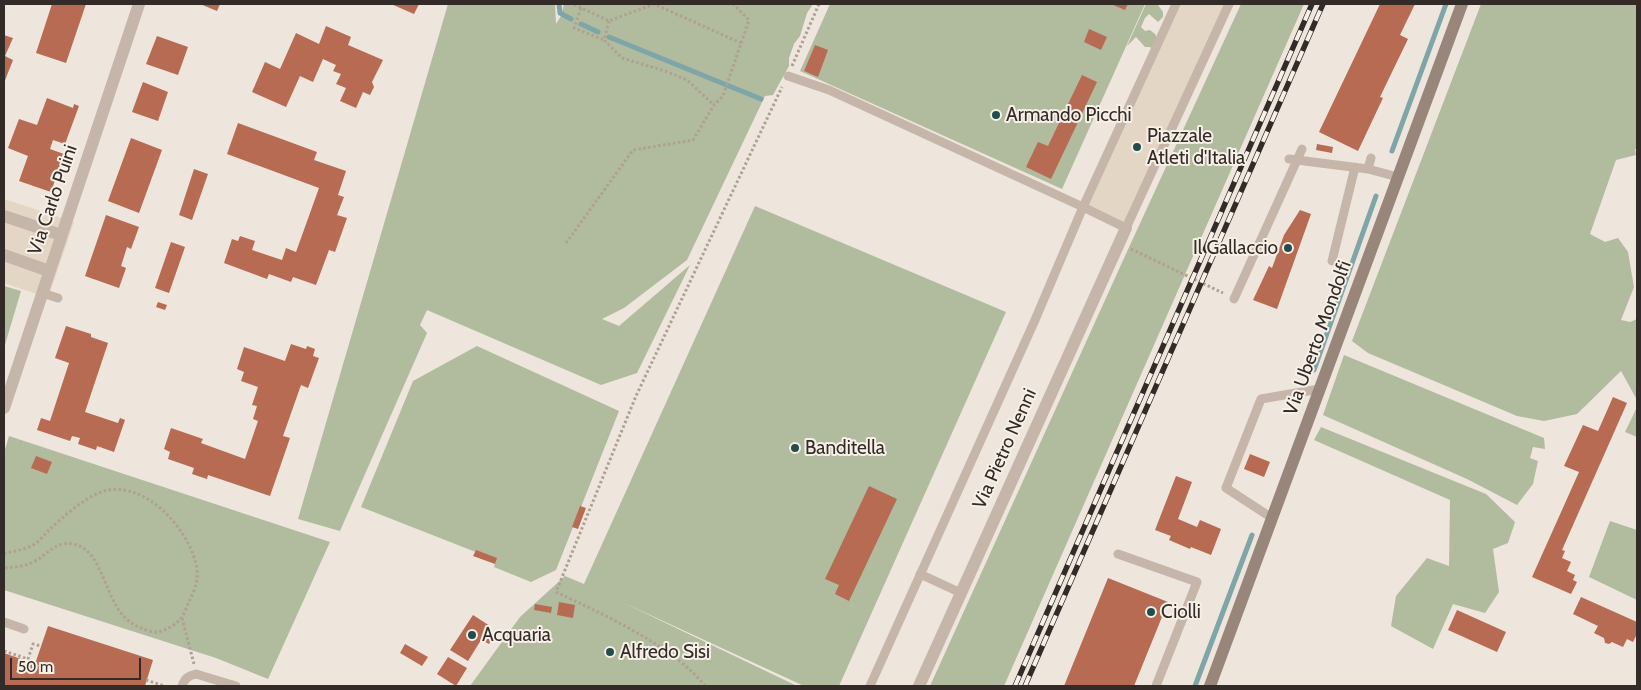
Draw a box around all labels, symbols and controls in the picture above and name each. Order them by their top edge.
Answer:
place label: Armando Picchi [1006,104,1132,126]
marker: Armando Picchi [990,109,1002,121]
place label: Piazzale Atleti d'Italia [1147,125,1245,169]
marker: Piazzale Atleti d'Italia [1131,141,1143,153]
street label: Via Carlo Puini [23,142,83,258]
place label: Il Gallaccio [1193,237,1278,259]
marker: Il Gallaccio [1282,242,1294,254]
street label: Via Uberto Mondolfi [1279,258,1357,418]
street label: Via Pietro Nenni [968,385,1042,513]
place label: Banditella [805,437,885,459]
marker: Banditella [789,442,801,454]
place label: Ciolli [1161,601,1201,623]
marker: Ciolli [1145,606,1157,618]
place label: Acquaria [482,624,551,646]
marker: Acquaria [466,629,478,641]
place label: Alfredo Sisi [620,641,710,663]
marker: Alfredo Sisi [604,646,616,658]
scale bar [12,648,144,680]
text: 50 m [18,658,53,676]

